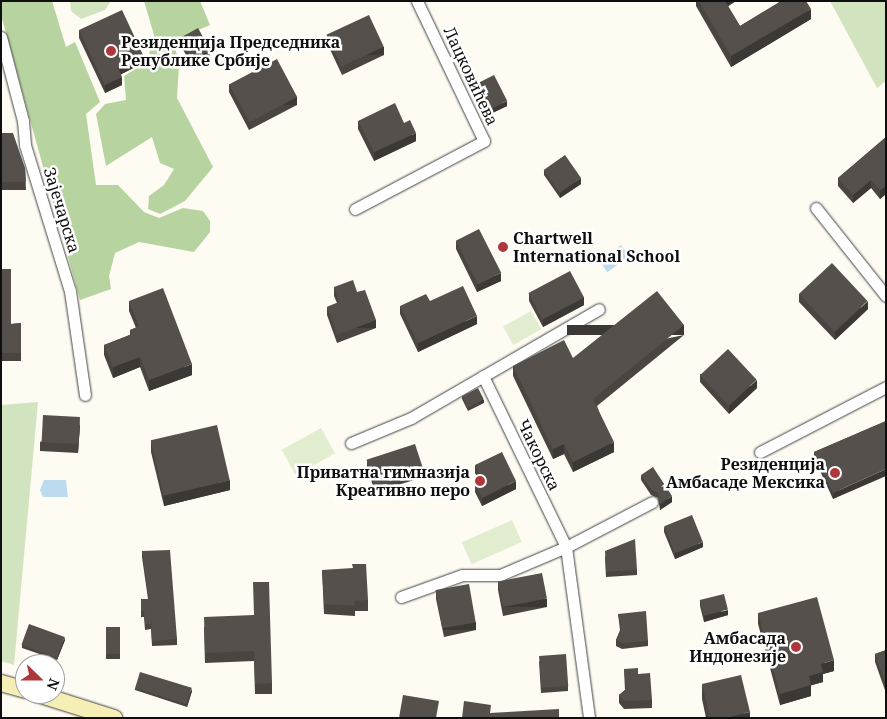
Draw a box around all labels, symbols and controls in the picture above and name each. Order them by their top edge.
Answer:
street label: Лацковићева [440,24,502,128]
place label: Резиденција Председника Републике Србије [121,32,340,70]
marker: Резиденција Председника Републике Србије [105,45,117,57]
street label: Зајечарска [40,165,84,255]
place label: Chartwell International School [513,228,680,266]
marker: Chartwell International School [497,241,509,253]
street label: Чакорска [514,416,564,494]
place label: Резиденција Амбасаде Мексика [666,454,825,492]
place label: Приватна гимназија Креативно перо [297,462,470,500]
marker: Резиденција Амбасаде Мексика [829,467,841,479]
marker: Приватна гимназија Креативно перо [474,475,486,487]
place label: Амбасада Индонезије [689,628,786,666]
marker: Амбасада Индонезије [790,641,802,653]
north arrow [15,654,65,704]
text: N [43,676,64,693]

